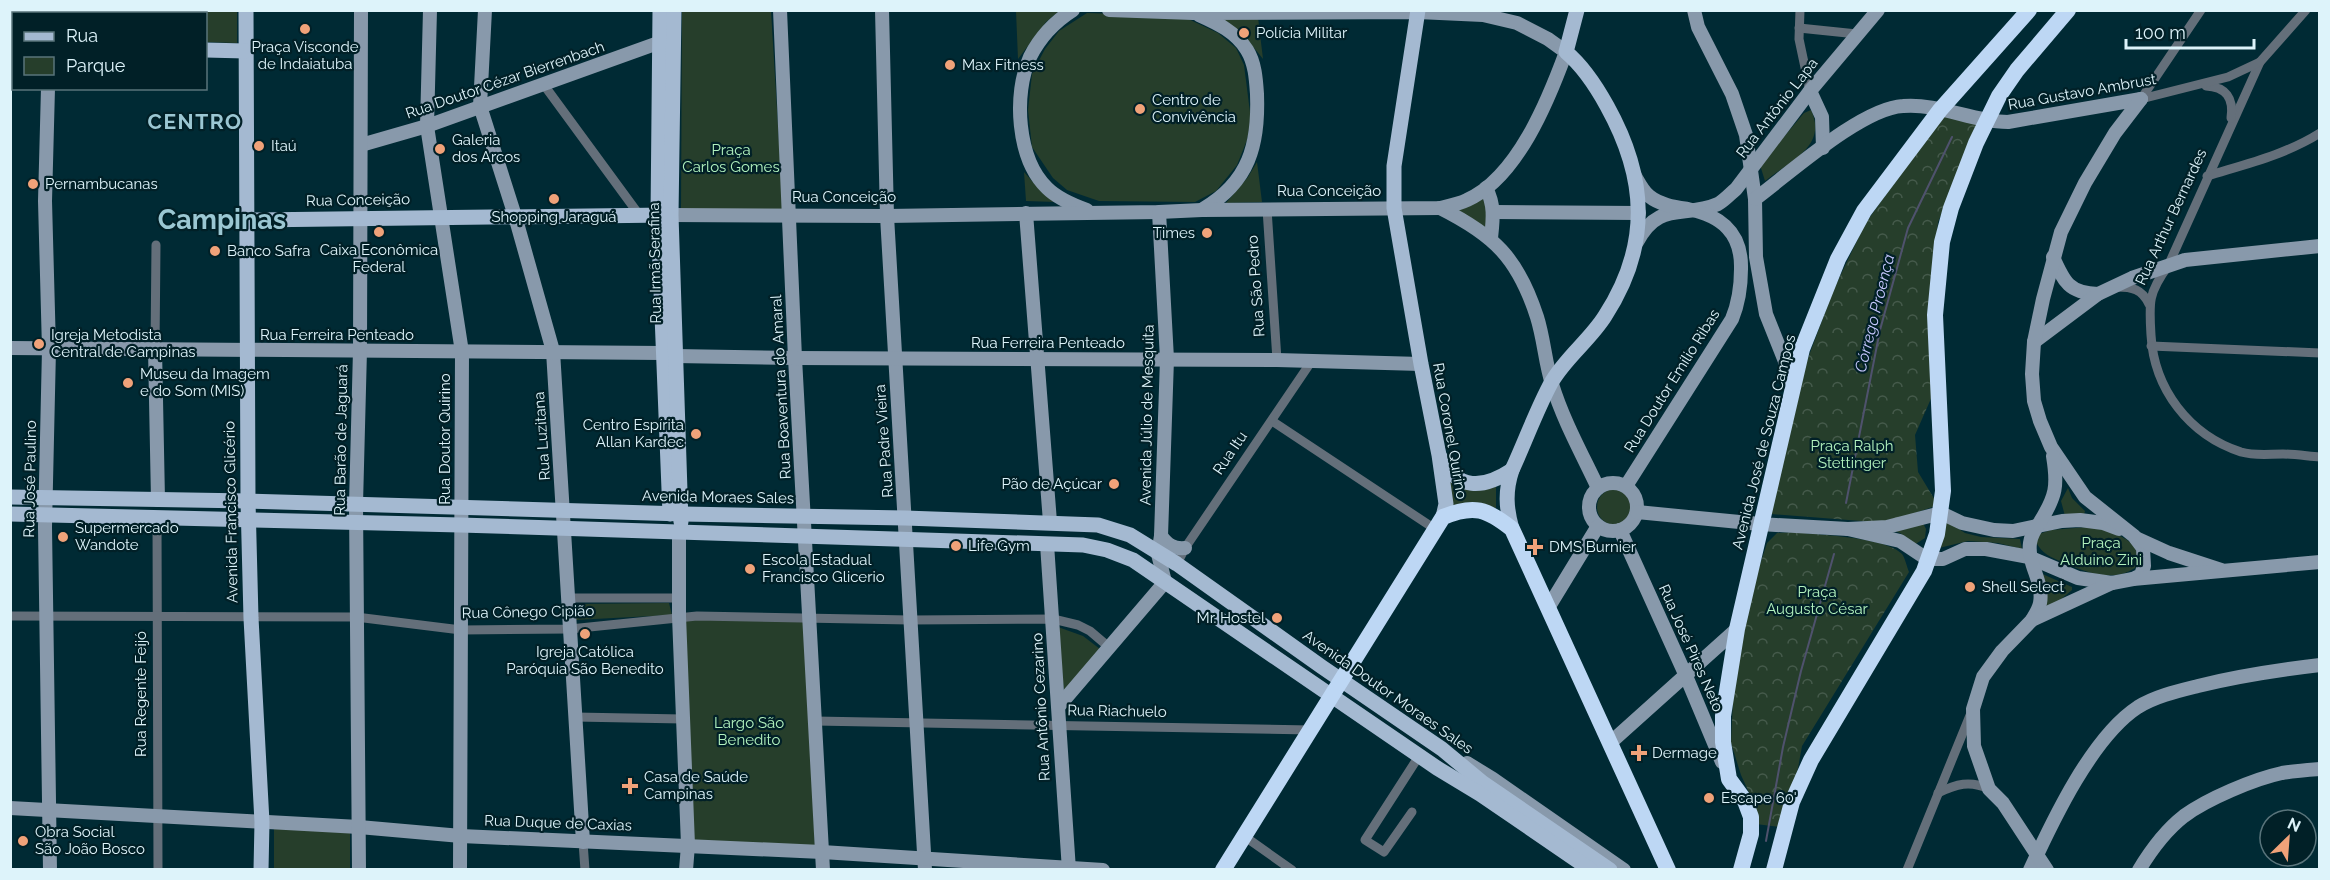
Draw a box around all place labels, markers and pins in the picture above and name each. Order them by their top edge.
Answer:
marker: Praça Visconde de Indaiatuba [298,22,312,36]
place label: Polícia Militar [1256,24,1348,42]
marker: Polícia Militar [1237,26,1251,40]
place label: Praça Visconde de Indaiatuba [251,38,359,73]
place label: Max Fitness [962,56,1044,74]
marker: Max Fitness [943,58,957,72]
place label: Centro de Convivência [1152,91,1236,126]
marker: Centro de Convivência [1133,102,1147,116]
place label: Galeria dos Arcos [452,131,520,166]
place label: Itaú [271,137,297,155]
marker: Itaú [252,139,266,153]
marker: Galeria dos Arcos [433,142,447,156]
place label: Pernambucanas [45,175,158,193]
marker: Pernambucanas [26,177,40,191]
marker: Shopping Jaraguá [547,192,561,206]
place label: Shopping Jaraguá [491,208,617,226]
place label: Times [1153,224,1195,242]
marker: Caixa Econômica Federal [372,225,386,239]
marker: Times [1200,226,1214,240]
place label: Caixa Econômica Federal [320,241,438,276]
place label: Banco Safra [227,242,310,260]
marker: Banco Safra [208,244,222,258]
place label: Igreja Metodista Central de Campinas [51,326,196,361]
marker: Igreja Metodista Central de Campinas [32,337,46,351]
place label: Museu da Imagem e do Som (MIS) [140,365,270,400]
marker: Museu da Imagem e do Som (MIS) [121,376,135,390]
place label: Centro Espírita Allan Kardec [583,416,684,451]
marker: Centro Espírita Allan Kardec [689,427,703,441]
place label: Pão de Açúcar [1002,475,1103,493]
marker: Pão de Açúcar [1107,477,1121,491]
place label: Supermercado Wandote [75,519,179,554]
marker: Supermercado Wandote [56,530,70,544]
place label: Life Gym [968,537,1030,555]
marker: DMS Burnier [1526,538,1544,556]
place label: DMS Burnier [1549,538,1637,556]
marker: Life Gym [949,539,963,553]
place label: Escola Estadual Francisco Glicerio [762,551,885,586]
marker: Escola Estadual Francisco Glicerio [743,562,757,576]
place label: Shell Select [1982,578,2064,596]
marker: Shell Select [1963,580,1977,594]
place label: Mr. Hostel [1196,609,1266,627]
marker: Mr. Hostel [1270,611,1284,625]
marker: Igreja Católica Paróquia São Benedito [578,627,592,641]
place label: Igreja Católica Paróquia São Benedito [506,643,664,678]
marker: Dermage [1630,744,1648,762]
place label: Dermage [1652,744,1717,762]
place label: Casa de Saúde Campinas [644,768,748,803]
marker: Casa de Saúde Campinas [621,777,639,795]
place label: Escape 60' [1721,789,1797,807]
marker: Escape 60' [1702,791,1716,805]
place label: Obra Social São João Bosco [35,823,145,858]
marker: Obra Social São João Bosco [16,834,30,848]

